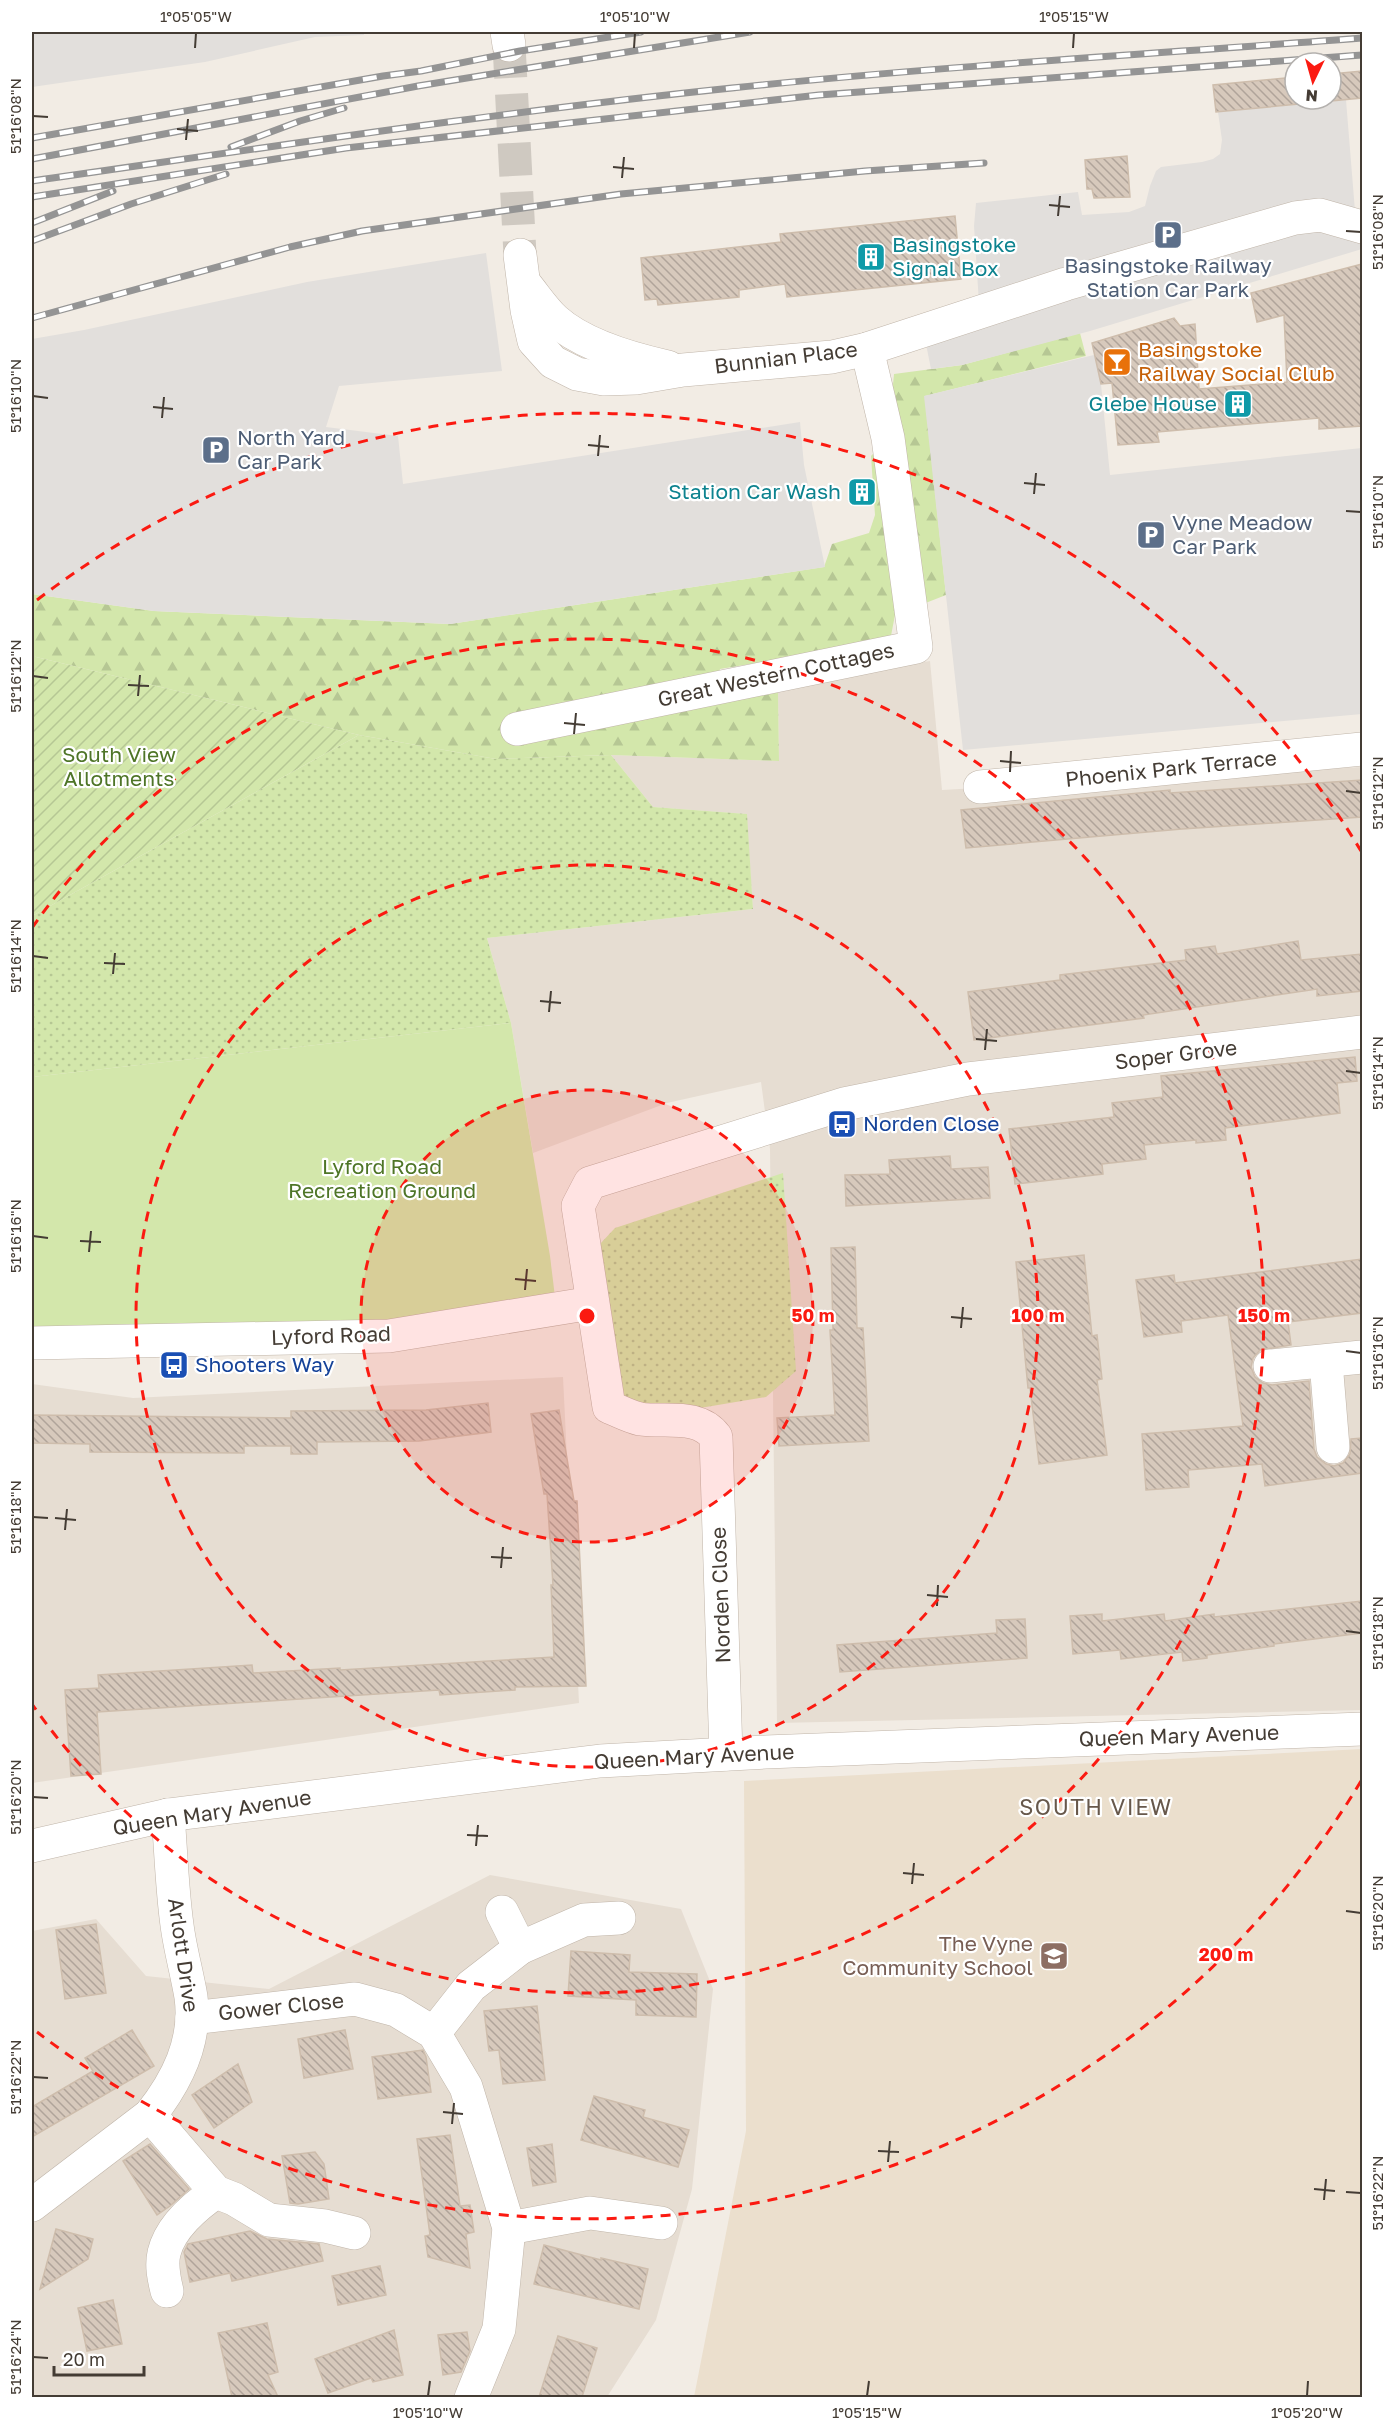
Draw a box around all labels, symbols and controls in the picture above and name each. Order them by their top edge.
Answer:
text: 1°05'05"W [160,7,232,25]
text: 1°05'10"W [600,7,670,25]
text: 1°05'15"W [1039,7,1109,25]
north arrow [1283,51,1343,111]
text: 51°16'08"N [6,78,24,154]
text: N [1305,85,1319,106]
text: 51°16'08"N [1368,194,1386,270]
parking icon: Basingstoke Railway Station Car Park [1152,219,1184,251]
place label: Basingstoke Signal Box [892,231,1016,281]
building icon: Basingstoke Signal Box [855,241,887,273]
place label: Basingstoke Railway Station Car Park [1064,252,1272,302]
street label: Bunnian Place [713,335,859,379]
place label: Basingstoke Railway Social Club [1138,336,1335,386]
bar icon: Basingstoke Railway Social Club [1101,346,1133,378]
text: 51°16'10"N [6,359,24,433]
building icon: Glebe House [1222,388,1254,420]
place label: Glebe House [1089,390,1217,416]
place label: North Yard Car Park [237,424,345,474]
parking icon: North Yard Car Park [200,434,232,466]
text: 51°16'10"N [1368,475,1386,549]
building icon: Station Car Wash [846,476,878,508]
place label: Station Car Wash [668,478,841,504]
place label: Vyne Meadow Car Park [1172,509,1313,559]
parking icon: Vyne Meadow Car Park [1135,519,1167,551]
street label: Great Western Cottages [655,636,897,712]
text: 51°16'12"N [6,639,24,713]
park label: South View Allotments [62,741,176,791]
street label: Phoenix Park Terrace [1064,744,1278,792]
text: 51°16'12"N [1368,756,1386,830]
text: 51°16'14"N [6,919,24,993]
street label: Soper Grove [1113,1034,1239,1074]
text: 51°16'14"N [1368,1036,1386,1110]
bus stop icon: Norden Close [826,1108,858,1140]
place label: Norden Close [863,1110,1000,1136]
park label: Lyford Road Recreation Ground [288,1153,476,1203]
text: 51°16'16"N [6,1199,24,1273]
text: 50 m [792,1304,834,1326]
text: 100 m [1012,1304,1064,1326]
text: 150 m [1238,1304,1290,1326]
centre of rings [577,1306,597,1326]
text: 51°16'16"N [1368,1316,1386,1390]
street label: Lyford Road [270,1320,391,1350]
bus stop icon: Shooters Way [158,1349,190,1381]
place label: Shooters Way [195,1351,334,1377]
text: 51°16'18"N [6,1480,24,1554]
street label: Norden Close [705,1526,735,1664]
text: 51°16'18"N [1368,1596,1386,1670]
street label: Queen Mary Avenue [1078,1719,1280,1751]
street label: Queen Mary Avenue [593,1738,795,1774]
text: 51°16'20"N [6,1759,24,1835]
street label: Queen Mary Avenue [111,1783,313,1841]
district label: SOUTH VIEW [1019,1793,1173,1820]
text: 51°16'20"N [1368,1875,1386,1951]
street label: Arlott Drive [163,1896,205,2014]
place label: The Vyne Community School [842,1930,1033,1980]
school or university icon: The Vyne Community School [1038,1940,1070,1972]
text: 200 m [1199,1943,1253,1965]
street label: Gower Close [217,1986,345,2026]
text: 51°16'22"N [6,2040,24,2114]
text: 51°16'22"N [1368,2156,1386,2230]
text: 51°16'24"N [6,2319,24,2395]
scale bar [54,2339,144,2377]
text: 20 m [63,2348,105,2370]
text: 1°05'10"W [393,2403,463,2421]
text: 1°05'15"W [832,2403,902,2421]
text: 1°05'20"W [1271,2403,1343,2421]

